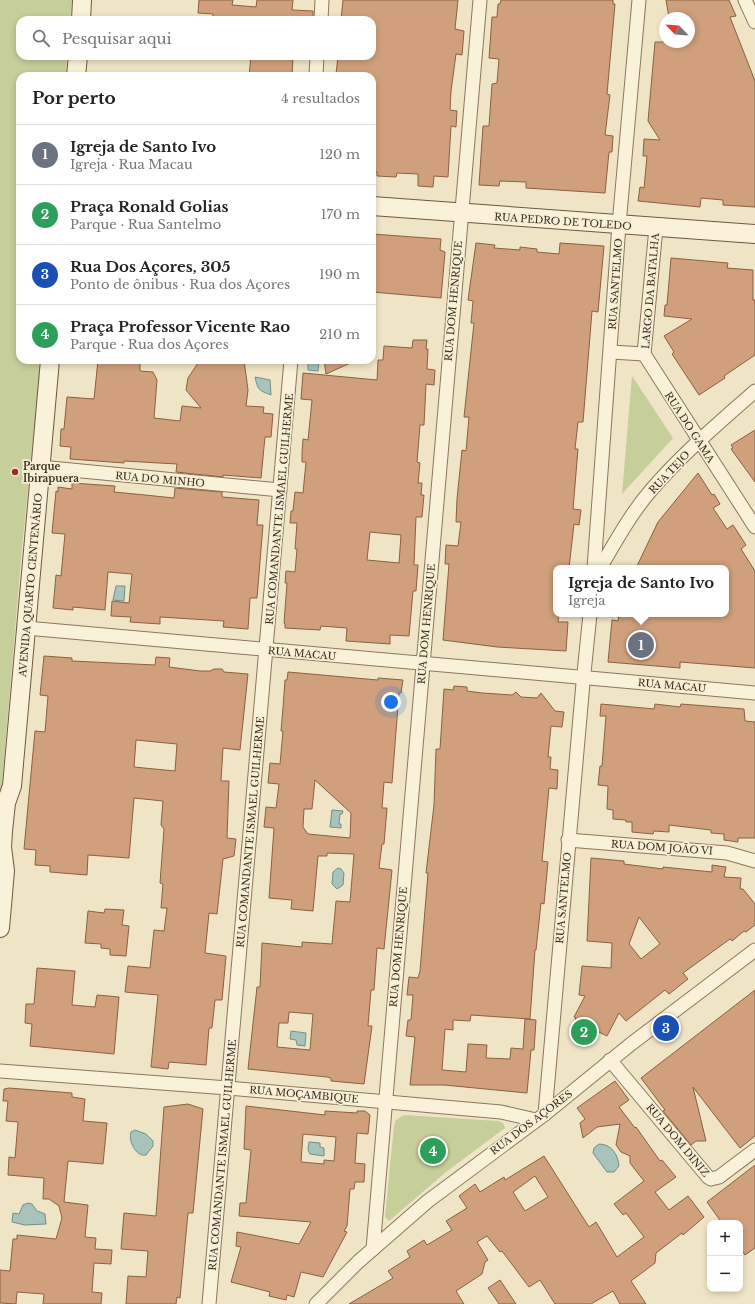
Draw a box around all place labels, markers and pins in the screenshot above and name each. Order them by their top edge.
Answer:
place label: Parque Ibirapuera [23,460,79,485]
marker: Parque Ibirapuera [10,467,20,477]
pin: 1 [628,630,654,660]
pin: 3 [653,1013,679,1043]
pin: 2 [571,1017,597,1047]
pin: 4 [420,1136,446,1166]

